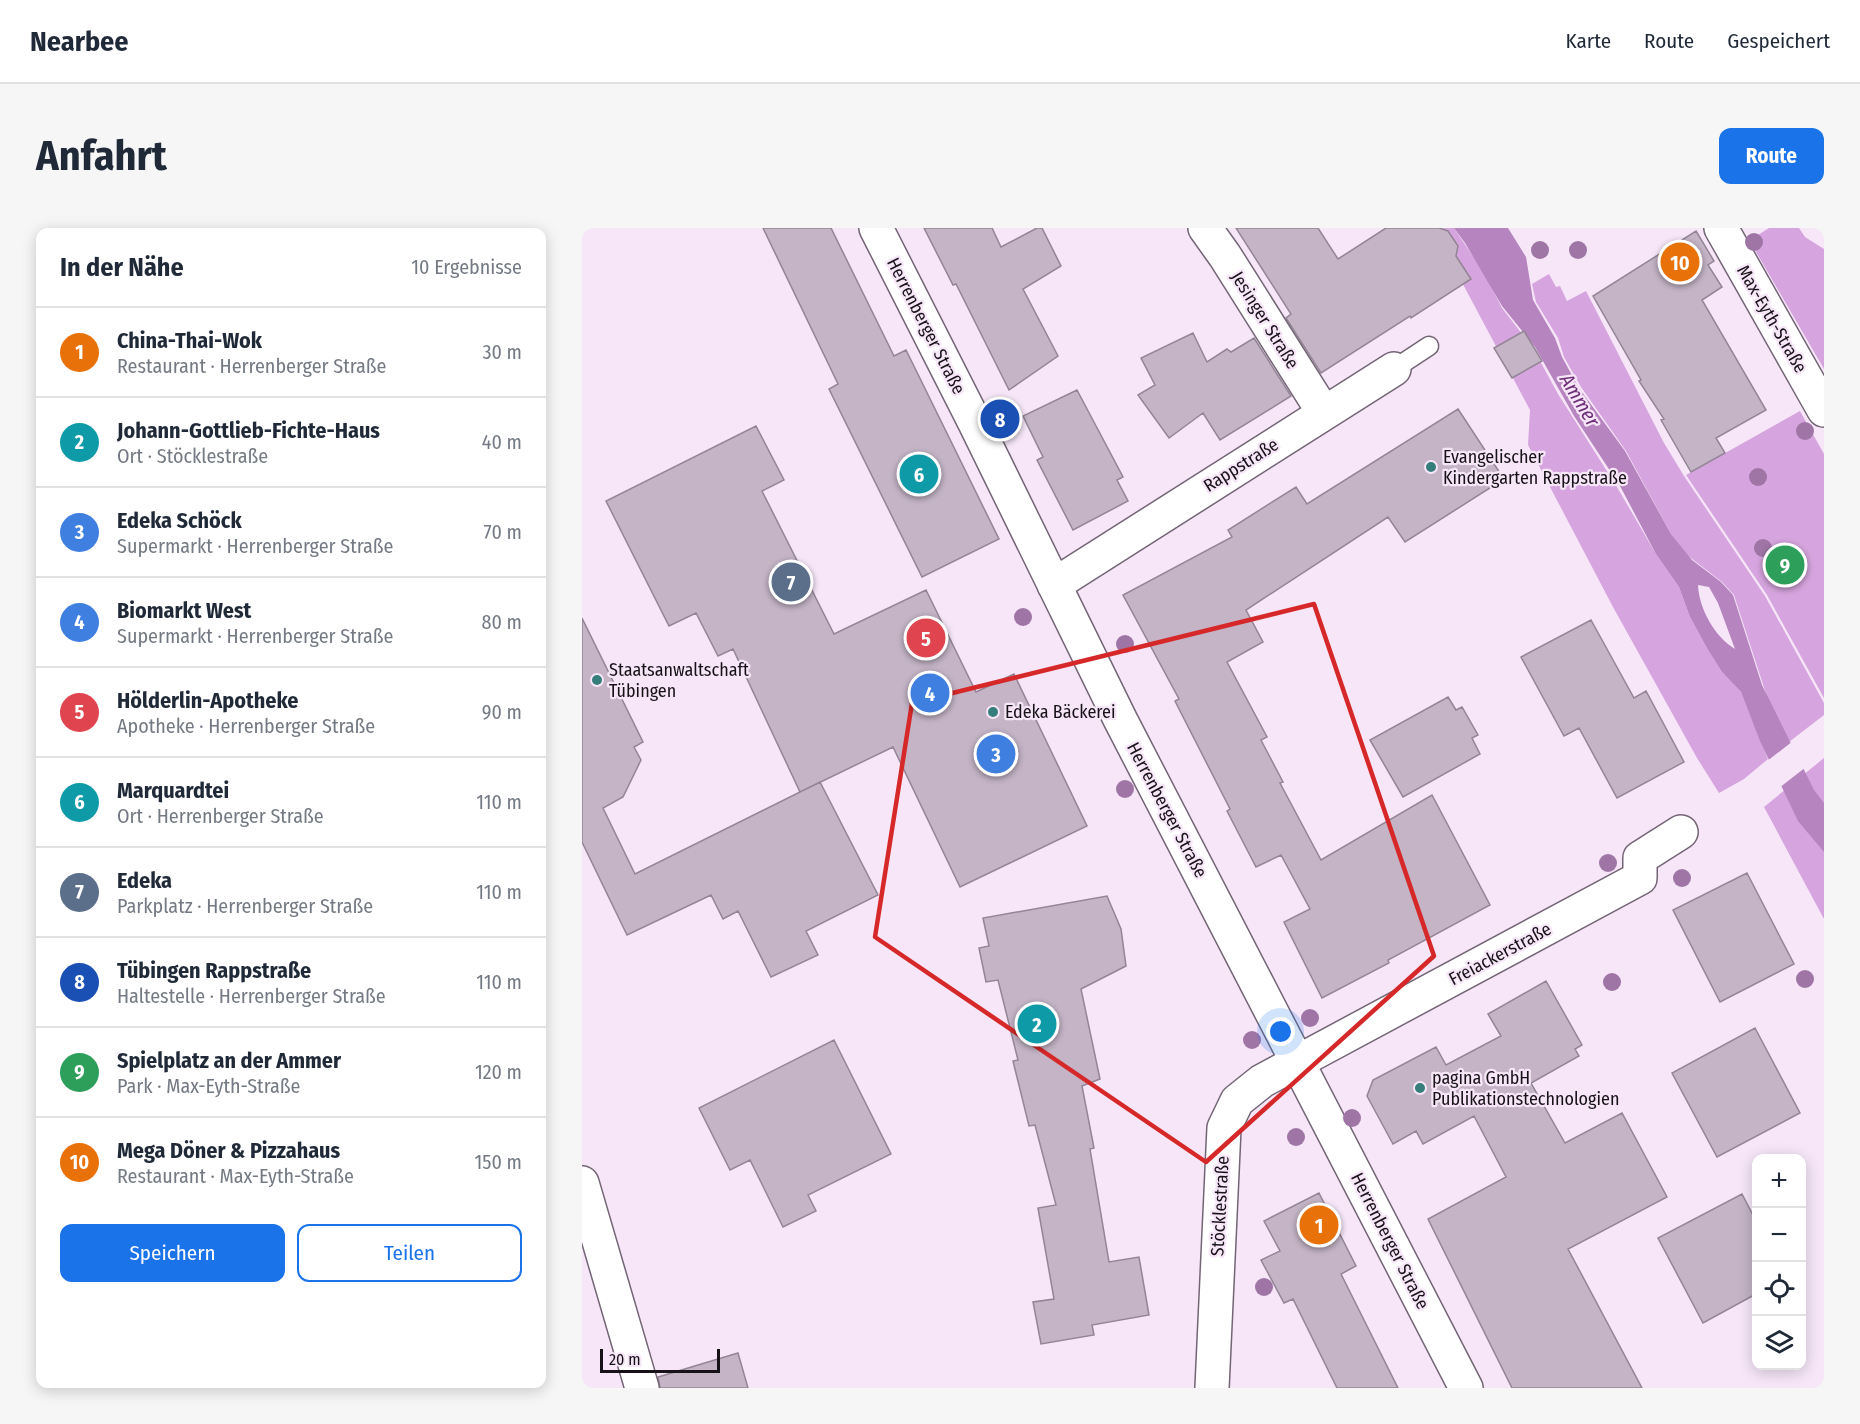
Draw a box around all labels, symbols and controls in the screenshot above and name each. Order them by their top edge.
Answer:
text: Nearbee [30,25,129,58]
text: Karte [1566,28,1611,54]
text: Route [1644,28,1694,54]
text: Gespeichert [1727,28,1830,54]
button: Route [1719,128,1824,184]
text: Anfahrt [36,131,167,181]
pin: 10 [1660,240,1700,285]
text: In der Nähe [60,252,184,283]
street label: Herrenberger Straße [882,254,970,398]
text: 10 Ergebnisse [411,255,522,279]
street label: Max-Eyth-Straße [1732,261,1812,377]
street label: Jesinger Straße [1226,267,1304,373]
text: China-Thai-Wok [117,327,262,354]
text: 1 [75,340,84,364]
text: 30 m [482,340,522,364]
text: Restaurant · Herrenberger Straße [117,354,386,378]
water label: Ammer [1554,368,1606,432]
pin: 8 [980,396,1020,441]
text: Johann-Gottlieb-Fichte-Haus [117,417,380,444]
text: 2 [75,430,84,454]
text: 40 m [482,430,522,454]
street label: Rappstraße [1199,433,1283,497]
text: Ort · Stöcklestraße [117,444,268,468]
place label: Evangelischer Kindergarten Rappstraße [1443,446,1627,489]
pin: 6 [900,452,938,496]
marker: Evangelischer Kindergarten Rappstraße [1424,460,1438,474]
text: Edeka Schöck [117,507,242,534]
text: 3 [75,520,84,544]
text: 70 m [484,520,522,544]
text: Supermarkt · Herrenberger Straße [117,534,393,558]
pin: 9 [1766,542,1804,588]
pin: 7 [772,560,810,604]
text: Biomarkt West [117,597,251,624]
text: 4 [74,610,85,634]
text: 80 m [482,610,522,634]
pin: 5 [906,616,946,660]
text: Supermarkt · Herrenberger Straße [117,624,393,648]
place label: Staatsanwaltschaft Tübingen [609,659,749,702]
pin: 4 [910,670,950,716]
marker: Staatsanwaltschaft Tübingen [590,673,604,687]
text: Hölderlin-Apotheke [117,687,298,714]
text: 5 [75,700,84,724]
text: 90 m [482,700,522,724]
place label: Edeka Bäckerei [1005,701,1115,723]
marker: Edeka Bäckerei [986,705,1000,719]
text: Apotheke · Herrenberger Straße [117,714,375,738]
pin: 3 [976,732,1016,776]
street label: Herrenberger Straße [1122,739,1212,882]
text: Marquardtei [117,777,229,804]
text: 6 [74,790,85,814]
text: 110 m [476,790,522,814]
text: Ort · Herrenberger Straße [117,804,324,828]
text: Edeka [117,867,172,894]
text: 7 [75,880,84,904]
text: 110 m [476,880,522,904]
text: Parkplatz · Herrenberger Straße [117,894,373,918]
street label: Freiackerstraße [1445,918,1555,990]
text: Tübingen Rappstraße [117,957,311,984]
text: 8 [74,970,85,994]
text: 110 m [476,970,522,994]
text: Haltestelle · Herrenberger Straße [117,984,386,1008]
pin: 2 [1018,1002,1056,1046]
your location [1266,1017,1295,1046]
text: Spielplatz an der Ammer [117,1047,341,1074]
text: 9 [74,1060,85,1084]
text: 120 m [475,1060,522,1084]
place label: pagina GmbH Publikationstechnologien [1432,1067,1619,1110]
text: Park · Max-Eyth-Straße [117,1074,300,1098]
marker: pagina GmbH Publikationstechnologien [1413,1081,1427,1095]
text: Mega Döner & Pizzahaus [117,1137,340,1164]
text: 10 [70,1150,89,1174]
text: 150 m [475,1150,522,1174]
map controls [1752,1154,1806,1370]
button: + [1752,1154,1806,1208]
street label: Stöcklestraße [1206,1155,1234,1257]
text: Restaurant · Max-Eyth-Straße [117,1164,354,1188]
street label: Herrenberger Straße [1346,1169,1434,1313]
pin: 1 [1300,1202,1338,1248]
button: − [1752,1208,1806,1262]
button: Speichern [60,1224,285,1282]
button: Teilen [297,1224,522,1282]
button: locate [1752,1262,1806,1316]
button: layers [1752,1316,1806,1370]
scale bar [600,1346,720,1374]
text: 20 m [609,1350,640,1369]

